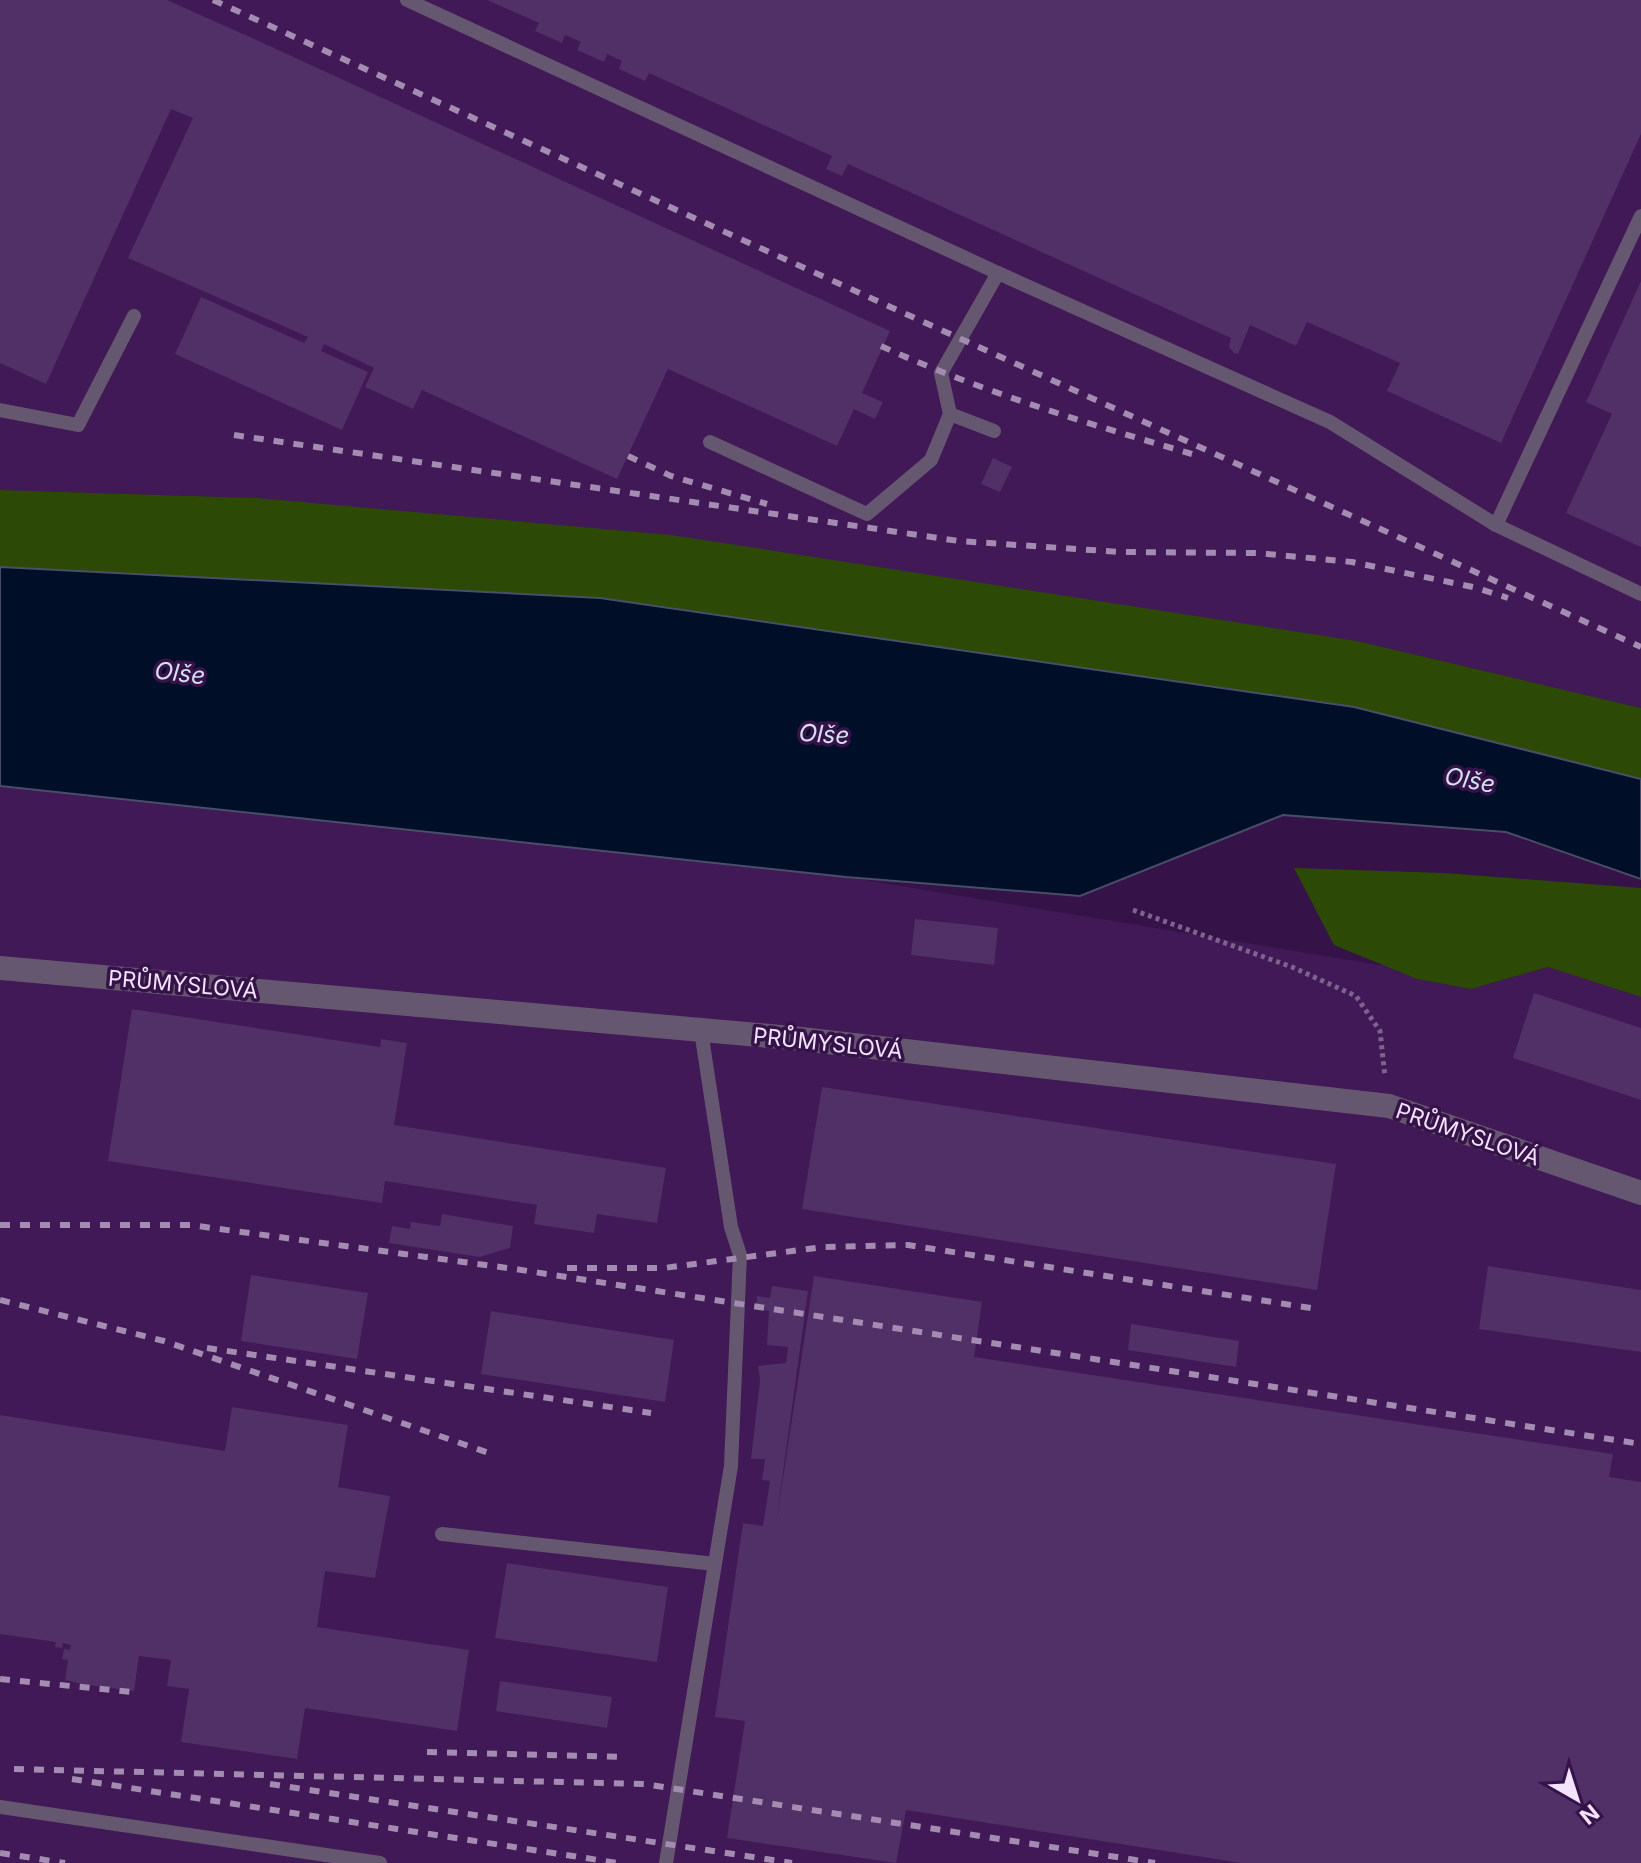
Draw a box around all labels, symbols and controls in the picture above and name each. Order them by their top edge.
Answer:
water label: Olše [153,656,207,690]
water label: Olše [798,718,850,750]
water label: Olše [1442,761,1498,799]
street label: PRŮMYSLOVÁ [107,964,259,1003]
street label: PRŮMYSLOVÁ [752,1021,904,1064]
street label: PRŮMYSLOVÁ [1393,1096,1544,1171]
north arrow [1537,1759,1617,1839]
text: N [1575,1799,1604,1830]

